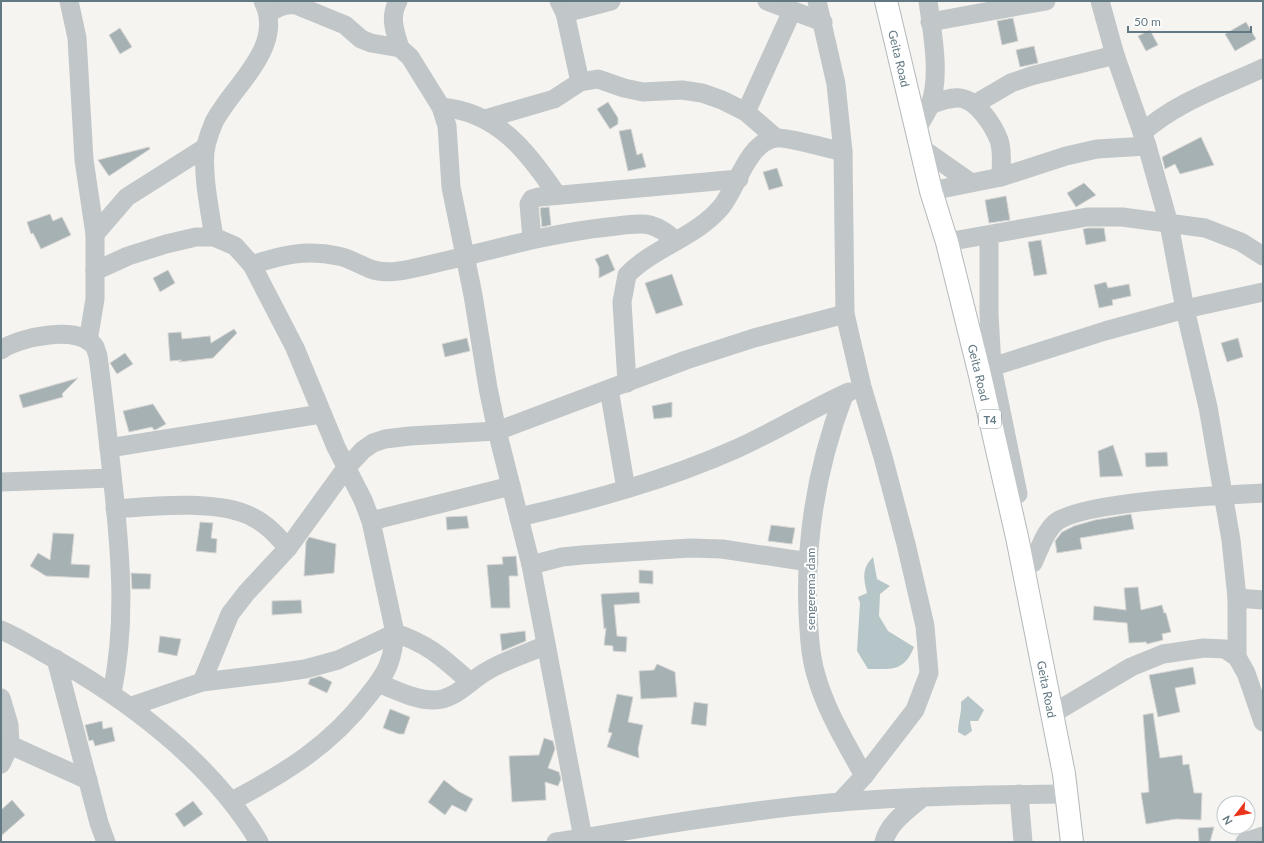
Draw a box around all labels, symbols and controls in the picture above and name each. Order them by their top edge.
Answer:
scale bar [1128,8,1251,34]
text: 50 m [1134,14,1161,29]
street label: Geita Road [886,28,914,88]
street label: Geita Road [965,342,993,402]
road number: T4 [979,410,1001,428]
street label: sengerema dam [803,548,818,630]
street label: Geita Road [1034,659,1060,719]
north arrow [1216,795,1256,835]
text: N [1219,813,1235,827]

